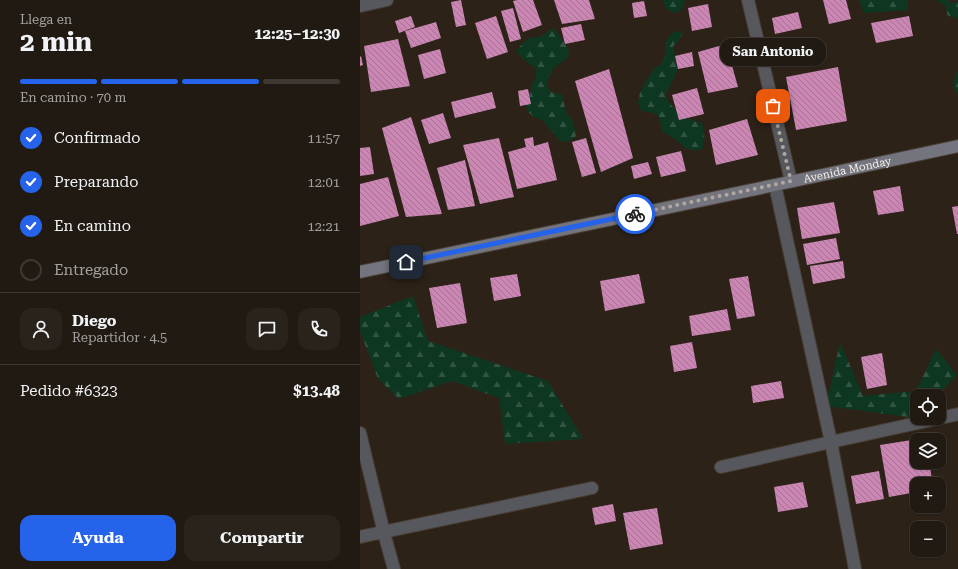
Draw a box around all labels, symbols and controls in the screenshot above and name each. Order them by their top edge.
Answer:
text: Llega en [20,12,72,27]
text: 12:25–12:30 [254,25,340,43]
text: 2 min [20,27,92,57]
callout: San Antonio [720,38,826,66]
text: San Antonio [733,44,814,59]
pin [756,89,790,123]
text: En camino · 70 m [20,90,126,105]
icon: bag [762,95,784,117]
icon: check [20,127,42,149]
text: Confirmado [54,129,141,147]
text: 11:57 [308,131,340,146]
street label: Avenida Monday [802,154,893,186]
icon: check [20,171,42,193]
text: Preparando [54,173,138,191]
text: 12:01 [308,175,340,190]
courier [615,194,655,234]
icon: bike [624,203,646,225]
icon: check [20,215,42,237]
text: En camino [54,217,131,235]
text: 12:21 [308,219,340,234]
pin [389,245,423,279]
icon: home [395,251,417,273]
text: Entregado [54,261,128,279]
button: person [20,308,62,350]
button: chat [246,308,288,350]
button: phone [298,308,340,350]
text: Diego [72,312,116,330]
text: Repartidor · 4.5 [72,330,167,345]
text: Pedido #6323 [20,382,118,400]
text: $13.48 [293,382,340,400]
map controls [910,389,946,557]
button: locate [910,389,946,425]
button: layers [910,433,946,469]
button: + [910,477,946,513]
button: Ayuda [20,515,176,561]
button: Compartir [184,515,340,561]
button: − [910,521,946,557]

